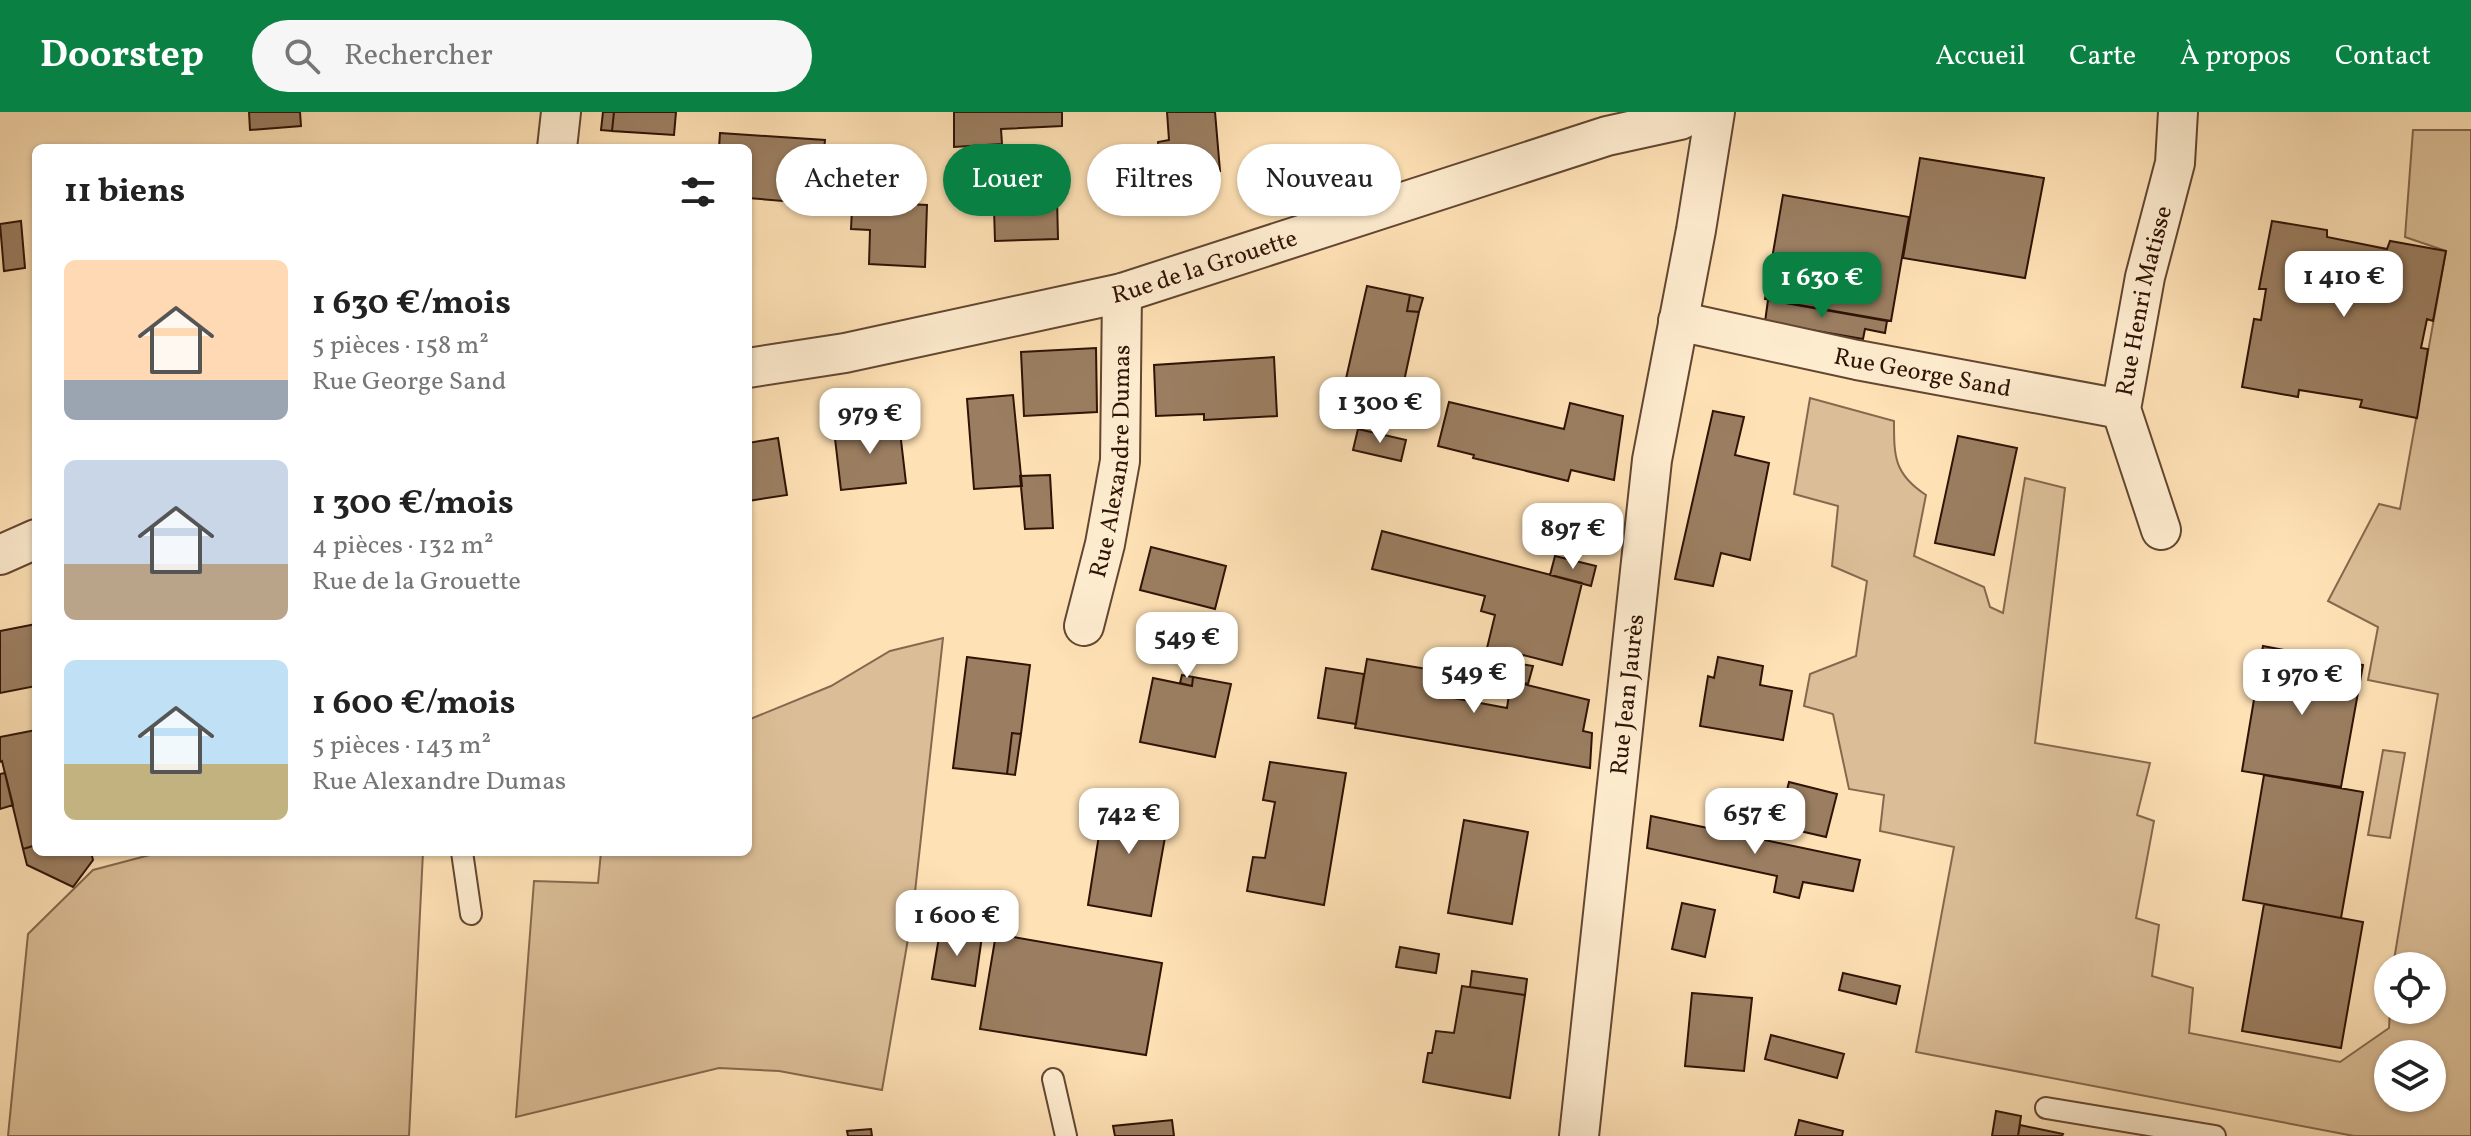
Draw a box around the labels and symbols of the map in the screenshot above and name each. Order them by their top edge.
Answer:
street label: Rue Henri Matisse [2109,202,2182,399]
street label: Rue de la Grouette [1109,222,1302,314]
pin: 1 410 € [2270,251,2418,319]
pin: 1 630 € [1748,252,1896,320]
street label: Rue George Sand [1831,340,2014,407]
street label: Rue Alexandre Dumas [1082,344,1140,582]
pin: 1 300 € [1306,377,1454,445]
pin: 979 € [814,388,926,456]
pin: 897 € [1517,503,1629,571]
pin: 549 € [1131,612,1243,680]
street label: Rue Jean Jaurès [1603,613,1654,777]
pin: 549 € [1418,647,1530,715]
pin: 1 970 € [2228,649,2376,717]
pin: 742 € [1073,788,1185,856]
pin: 657 € [1699,788,1811,856]
pin: 1 600 € [883,890,1031,958]

